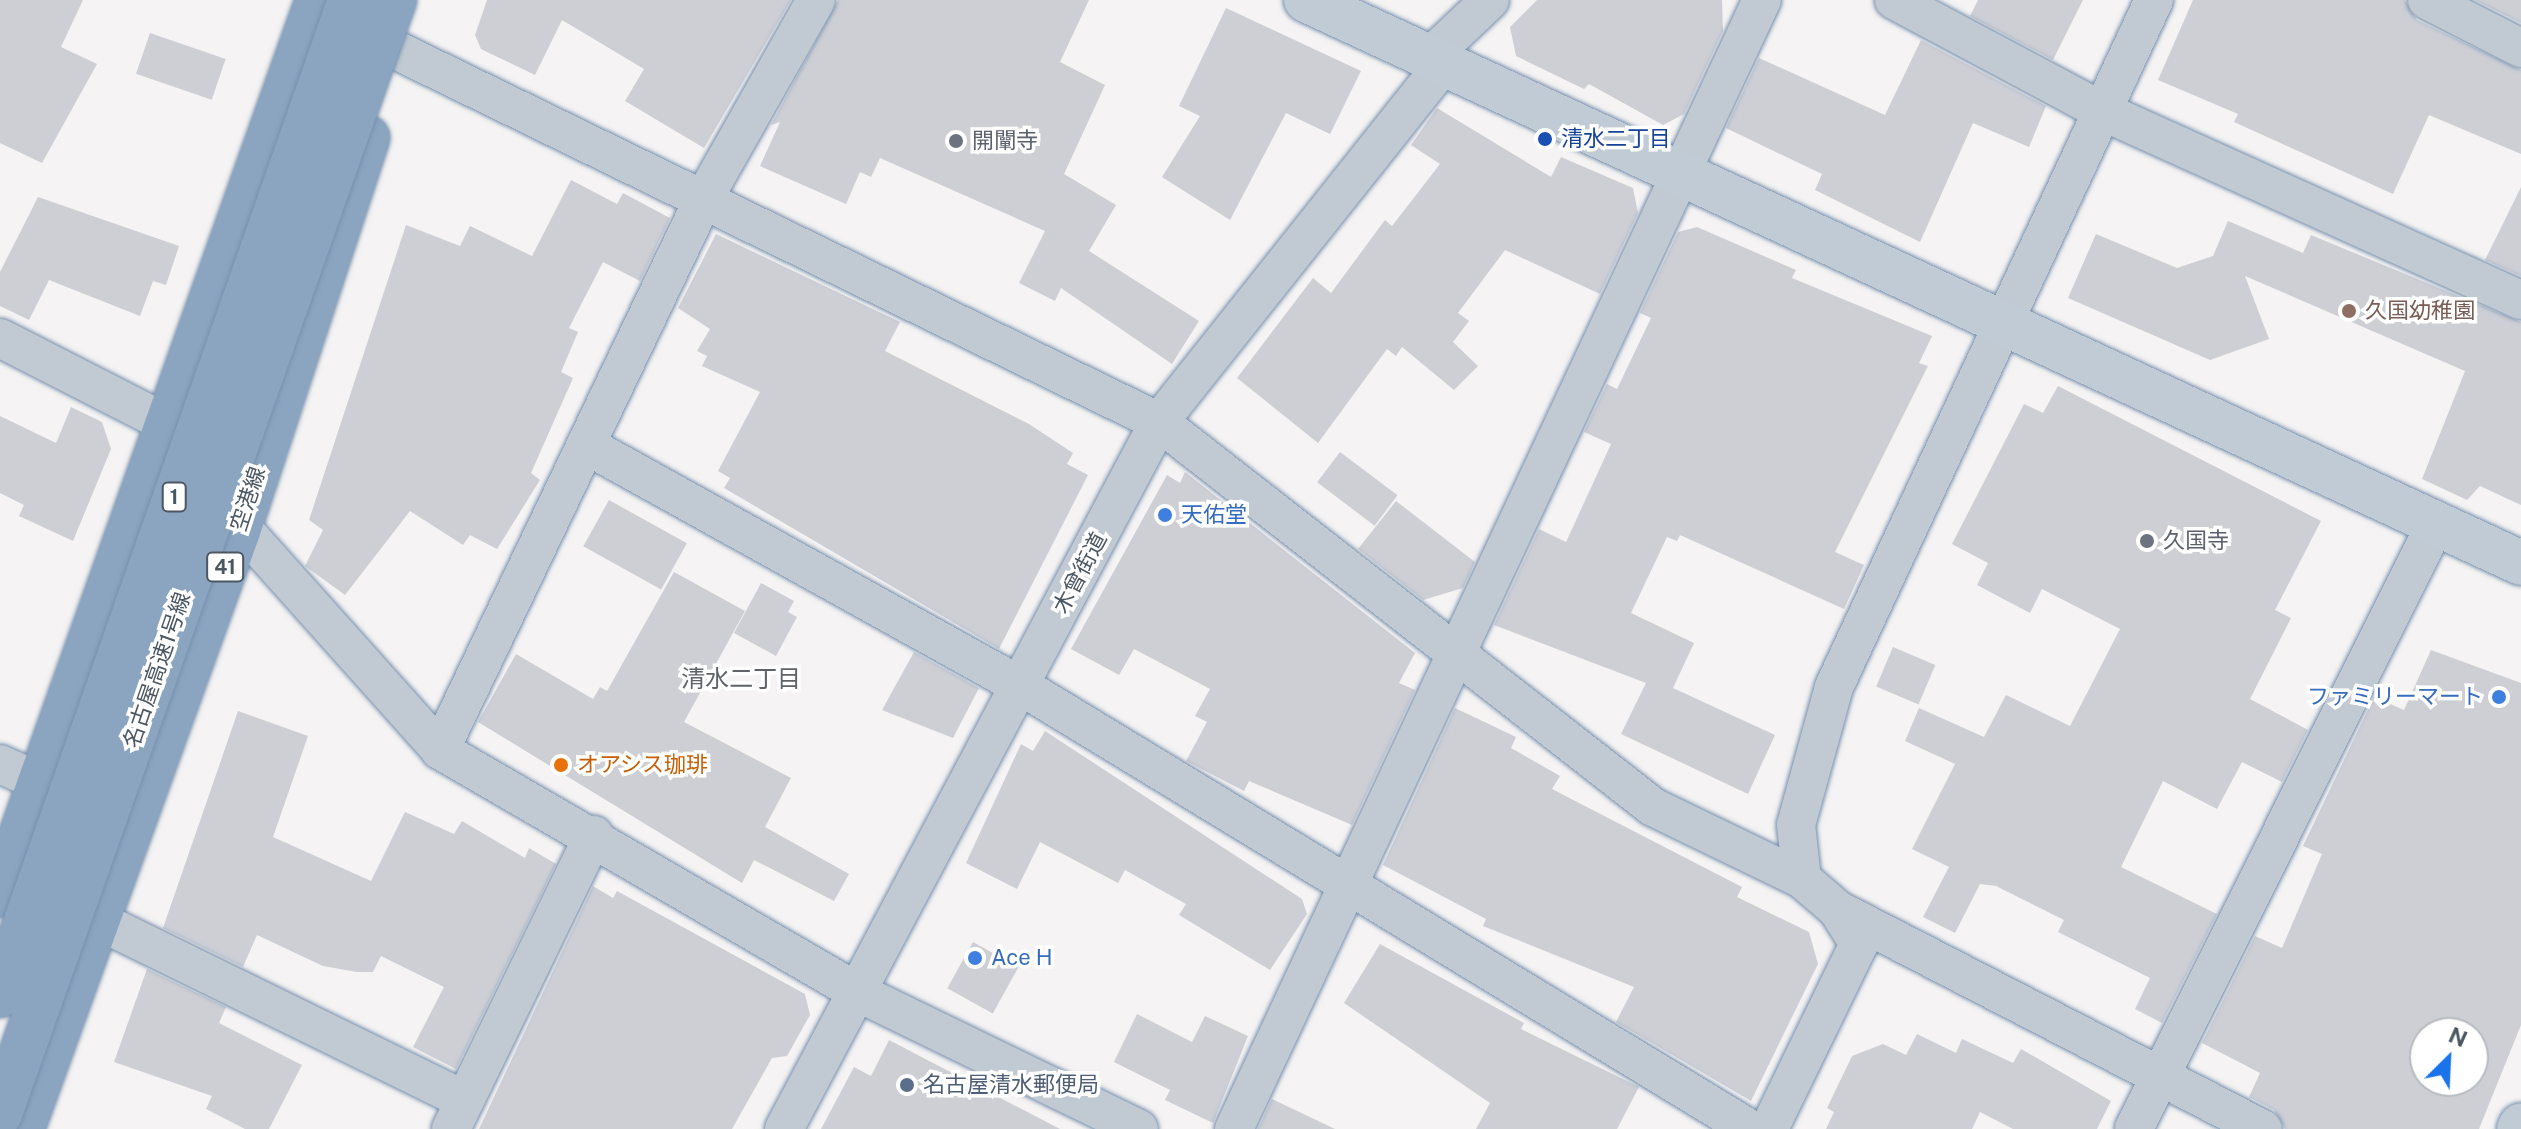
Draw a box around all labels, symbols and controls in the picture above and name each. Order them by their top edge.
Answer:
place label: 清水二丁目 [1561,126,1671,152]
place label: 開闡寺 [972,128,1038,154]
marker: 清水二丁目 [1536,130,1554,148]
marker: 開闡寺 [947,132,965,150]
place label: 久国幼稚園 [2365,298,2475,324]
marker: 久国幼稚園 [2340,302,2358,320]
street label: 空港線 [225,464,271,534]
road number: 1 [160,481,188,513]
place label: 天佑堂 [1181,502,1247,528]
marker: 天佑堂 [1156,506,1174,524]
street label: 木曾街道 [1048,528,1112,618]
place label: 久国寺 [2163,528,2229,554]
marker: 久国寺 [2138,532,2156,550]
road number: 41 [205,551,245,583]
street label: 名古屋高速1号線 [118,589,196,751]
district label: 清水二丁目 [681,665,801,693]
place label: ファミリーマート [2307,684,2483,710]
marker: ファミリーマート [2490,688,2508,706]
place label: オアシス珈琲 [577,752,709,778]
marker: オアシス珈琲 [552,756,570,774]
place label: Ace H [991,945,1053,971]
marker: Ace H [966,949,984,967]
north arrow [2409,1017,2489,1097]
text: N [2445,1022,2471,1052]
place label: 名古屋清水郵便局 [923,1072,1099,1098]
marker: 名古屋清水郵便局 [898,1076,916,1094]

